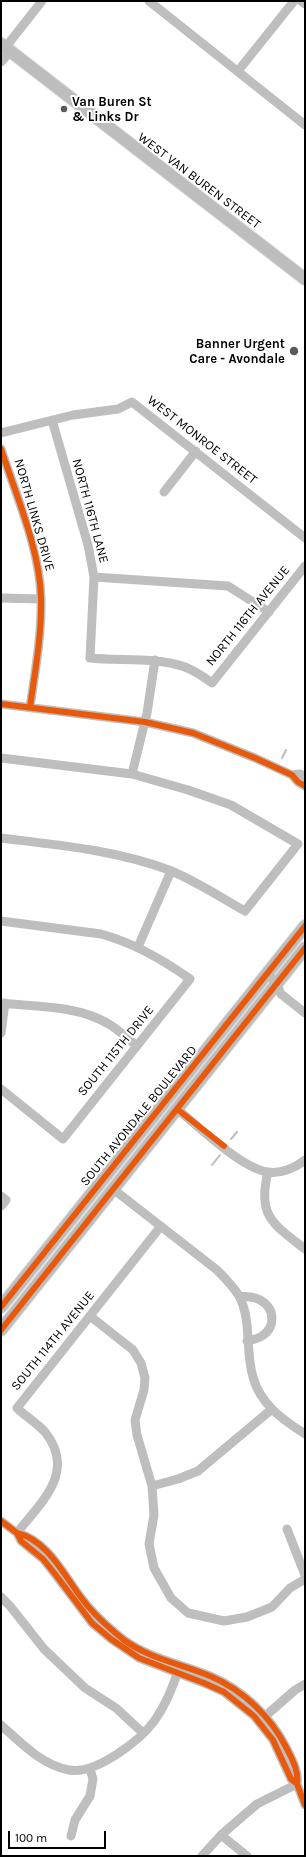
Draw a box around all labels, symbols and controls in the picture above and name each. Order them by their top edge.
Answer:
place label: Van Buren St & Links Dr [72,94,152,125]
marker: Van Buren St & Links Dr [59,104,69,114]
street label: WEST VAN BUREN STREET [134,130,264,232]
place label: Banner Urgent Care - Avondale [189,336,285,367]
marker: Banner Urgent Care - Avondale [288,345,300,357]
street label: WEST MONROE STREET [144,392,260,488]
street label: NORTH LINKS DRIVE [11,457,57,573]
street label: NORTH 116TH LANE [69,457,111,565]
street label: NORTH 116TH AVENUE [203,563,293,669]
street label: SOUTH 115TH DRIVE [75,1003,157,1099]
street label: SOUTH AVONDALE BOULEVARD [77,1043,201,1189]
street label: SOUTH 114TH AVENUE [8,1288,98,1394]
scale bar [10,1823,108,1849]
text: 100 m [15,1831,47,1845]

